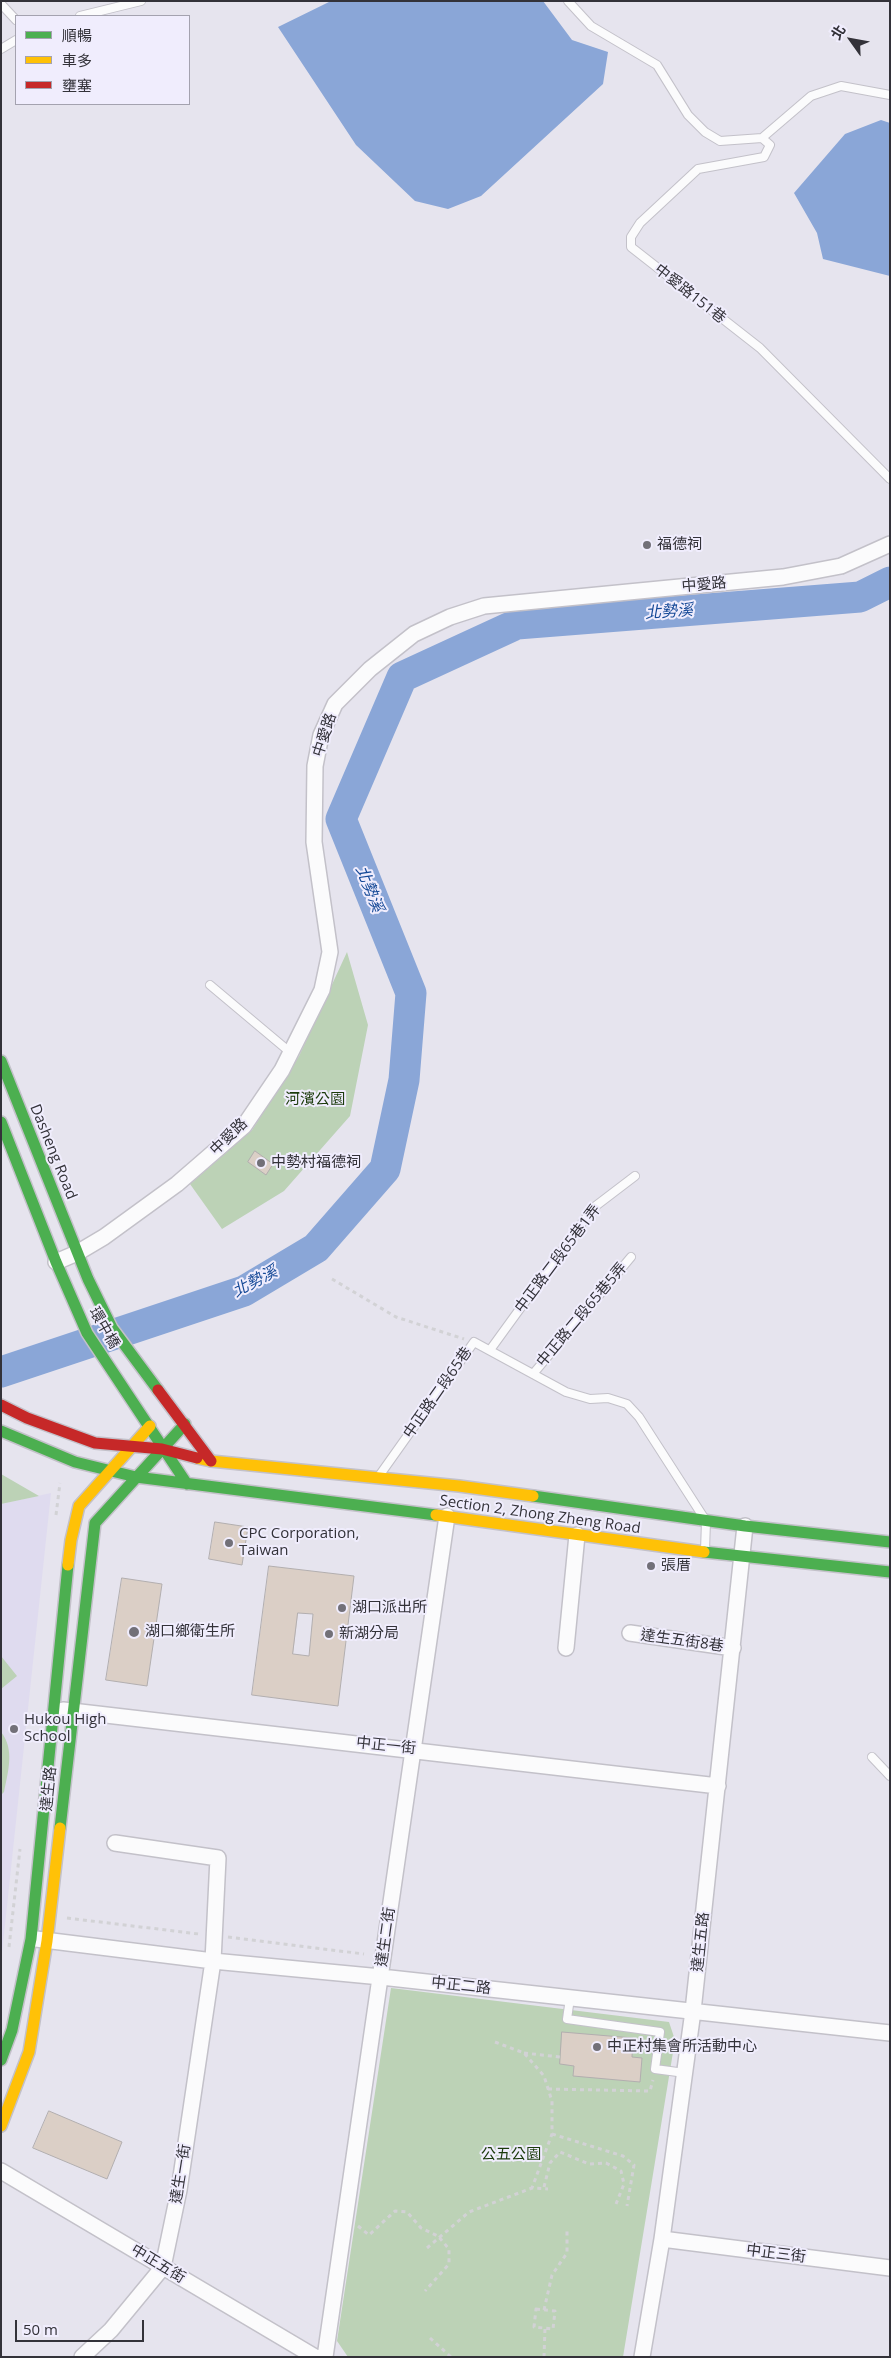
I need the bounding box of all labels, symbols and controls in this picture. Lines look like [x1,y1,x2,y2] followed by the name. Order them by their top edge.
[15,15,190,105] legend
[826,15,876,65] north arrow
[826,21,850,43] text: 北
[62,25,92,45] text: 順暢
[62,50,92,70] text: 車多
[62,75,92,95] text: 壅塞
[651,261,729,327] street label: 中愛路151巷
[657,536,702,554] place label: 福德祠
[641,539,653,551] marker: 福德祠
[681,574,727,596] street label: 中愛路
[644,601,694,623] water label: 北勢溪
[309,711,341,759] street label: 中愛路
[351,863,387,915] water label: 北勢溪
[285,1091,345,1109] park label: 河濱公園
[26,1102,80,1202] street label: Dasheng Road
[207,1115,251,1159] street label: 中愛路
[271,1154,361,1172] place label: 中勢村福德祠
[255,1157,267,1169] marker: 中勢村福德祠
[511,1201,605,1317] street label: 中正路二段65巷1弄
[533,1259,631,1371] street label: 中正路二段65巷5弄
[229,1262,281,1302] water label: 北勢溪
[85,1304,123,1352] street label: 環中橋
[400,1344,476,1442] street label: 中正路二段65巷
[438,1492,642,1538] street label: Section 2, Zhong Zheng Road
[239,1525,359,1560] place label: CPC Corporation, Taiwan
[223,1537,235,1549] marker: CPC Corporation, Taiwan
[661,1557,691,1575] place label: 張厝
[645,1560,657,1572] marker: 張厝
[352,1599,427,1617] place label: 湖口派出所
[336,1602,348,1614] marker: 湖口派出所
[145,1623,235,1641] place label: 湖口鄉衛生所
[127,1625,141,1639] marker: 湖口鄉衛生所
[339,1625,399,1643] place label: 新湖分局
[639,1626,725,1656] street label: 達生五街8巷
[323,1628,335,1640] marker: 新湖分局
[24,1711,106,1746] place label: Hukou High School
[8,1723,20,1735] marker: Hukou High School
[355,1734,417,1758] street label: 中正一街
[38,1766,60,1812] street label: 達生路
[373,1906,399,1968] street label: 達生二街
[689,1911,713,1973] street label: 達生五路
[430,1974,492,1998] street label: 中正二路
[607,2038,757,2056] place label: 中正村集會所活動中心
[591,2041,603,2053] marker: 中正村集會所活動中心
[167,2143,195,2205] street label: 達生一街
[481,2146,541,2164] park label: 公五公園
[128,2241,188,2287] street label: 中正五街
[745,2241,807,2267] street label: 中正三街
[18,2310,146,2342] scale bar
[23,2319,58,2339] text: 50 m

